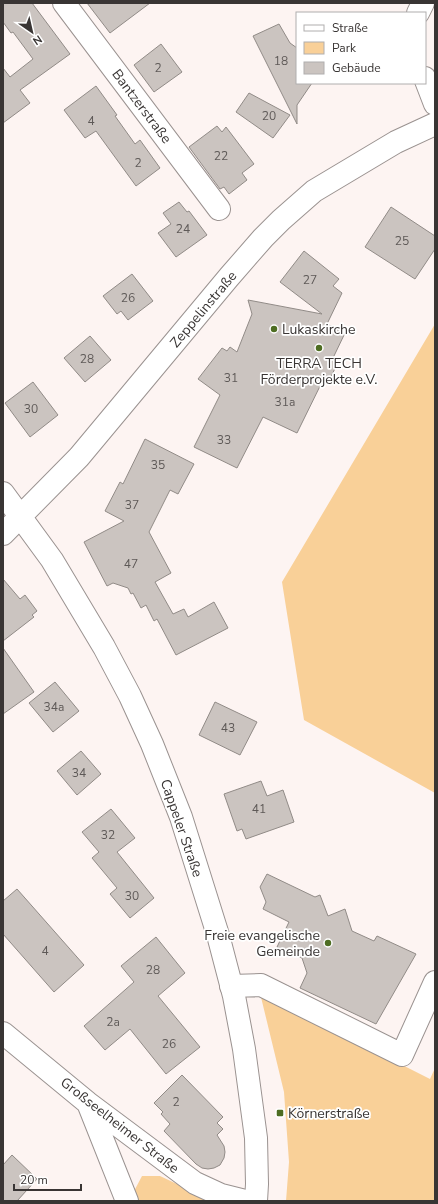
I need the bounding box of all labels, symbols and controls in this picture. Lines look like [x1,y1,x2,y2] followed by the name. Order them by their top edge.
[12,12,52,52] north arrow
[296,12,426,84] legend
[332,20,368,36] text: Straße
[30,31,45,48] text: N
[332,40,357,56] text: Park
[274,53,288,69] house number: 18
[154,60,162,76] house number: 2
[332,60,381,76] text: Gebäude
[107,65,176,147] street label: Bantzerstraße
[262,108,276,124] house number: 20
[87,113,95,129] house number: 4
[214,148,228,164] house number: 22
[134,155,142,171] house number: 2
[176,221,190,237] house number: 24
[395,233,409,249] house number: 25
[166,267,241,352] street label: Zeppelinstraße
[303,272,317,288] house number: 27
[121,290,135,306] house number: 26
[282,320,355,339] place label: Lukaskirche
[269,324,279,334] marker: Lukaskirche
[314,343,324,353] marker: TERRA TECH Förderprojekte e.V.
[80,351,94,367] house number: 28
[260,354,378,389] place label: TERRA TECH Förderprojekte e.V.
[224,370,238,386] house number: 31
[275,394,295,410] house number: 31a
[24,401,38,417] house number: 30
[217,432,231,448] house number: 33
[151,457,165,473] house number: 35
[125,497,139,513] house number: 37
[124,556,138,572] house number: 47
[44,699,64,715] house number: 34a
[221,720,235,736] house number: 43
[72,765,86,781] house number: 34
[156,777,207,880] street label: Cappeler Straße
[252,801,266,817] house number: 41
[101,827,115,843] house number: 32
[125,888,139,904] house number: 30
[204,926,320,961] place label: Freie evangelische Gemeinde
[323,938,333,948] marker: Freie evangelische Gemeinde
[41,943,49,959] house number: 4
[146,962,160,978] house number: 28
[106,1014,120,1030] house number: 2a
[162,1036,176,1052] house number: 26
[56,1073,183,1178] street label: Großseelheimer Straße
[172,1094,180,1110] house number: 2
[288,1104,370,1123] place label: Körnerstraße
[275,1108,285,1118] marker: Körnerstraße
[14,1166,81,1192] scale bar
[20,1172,48,1188] text: 20 m

